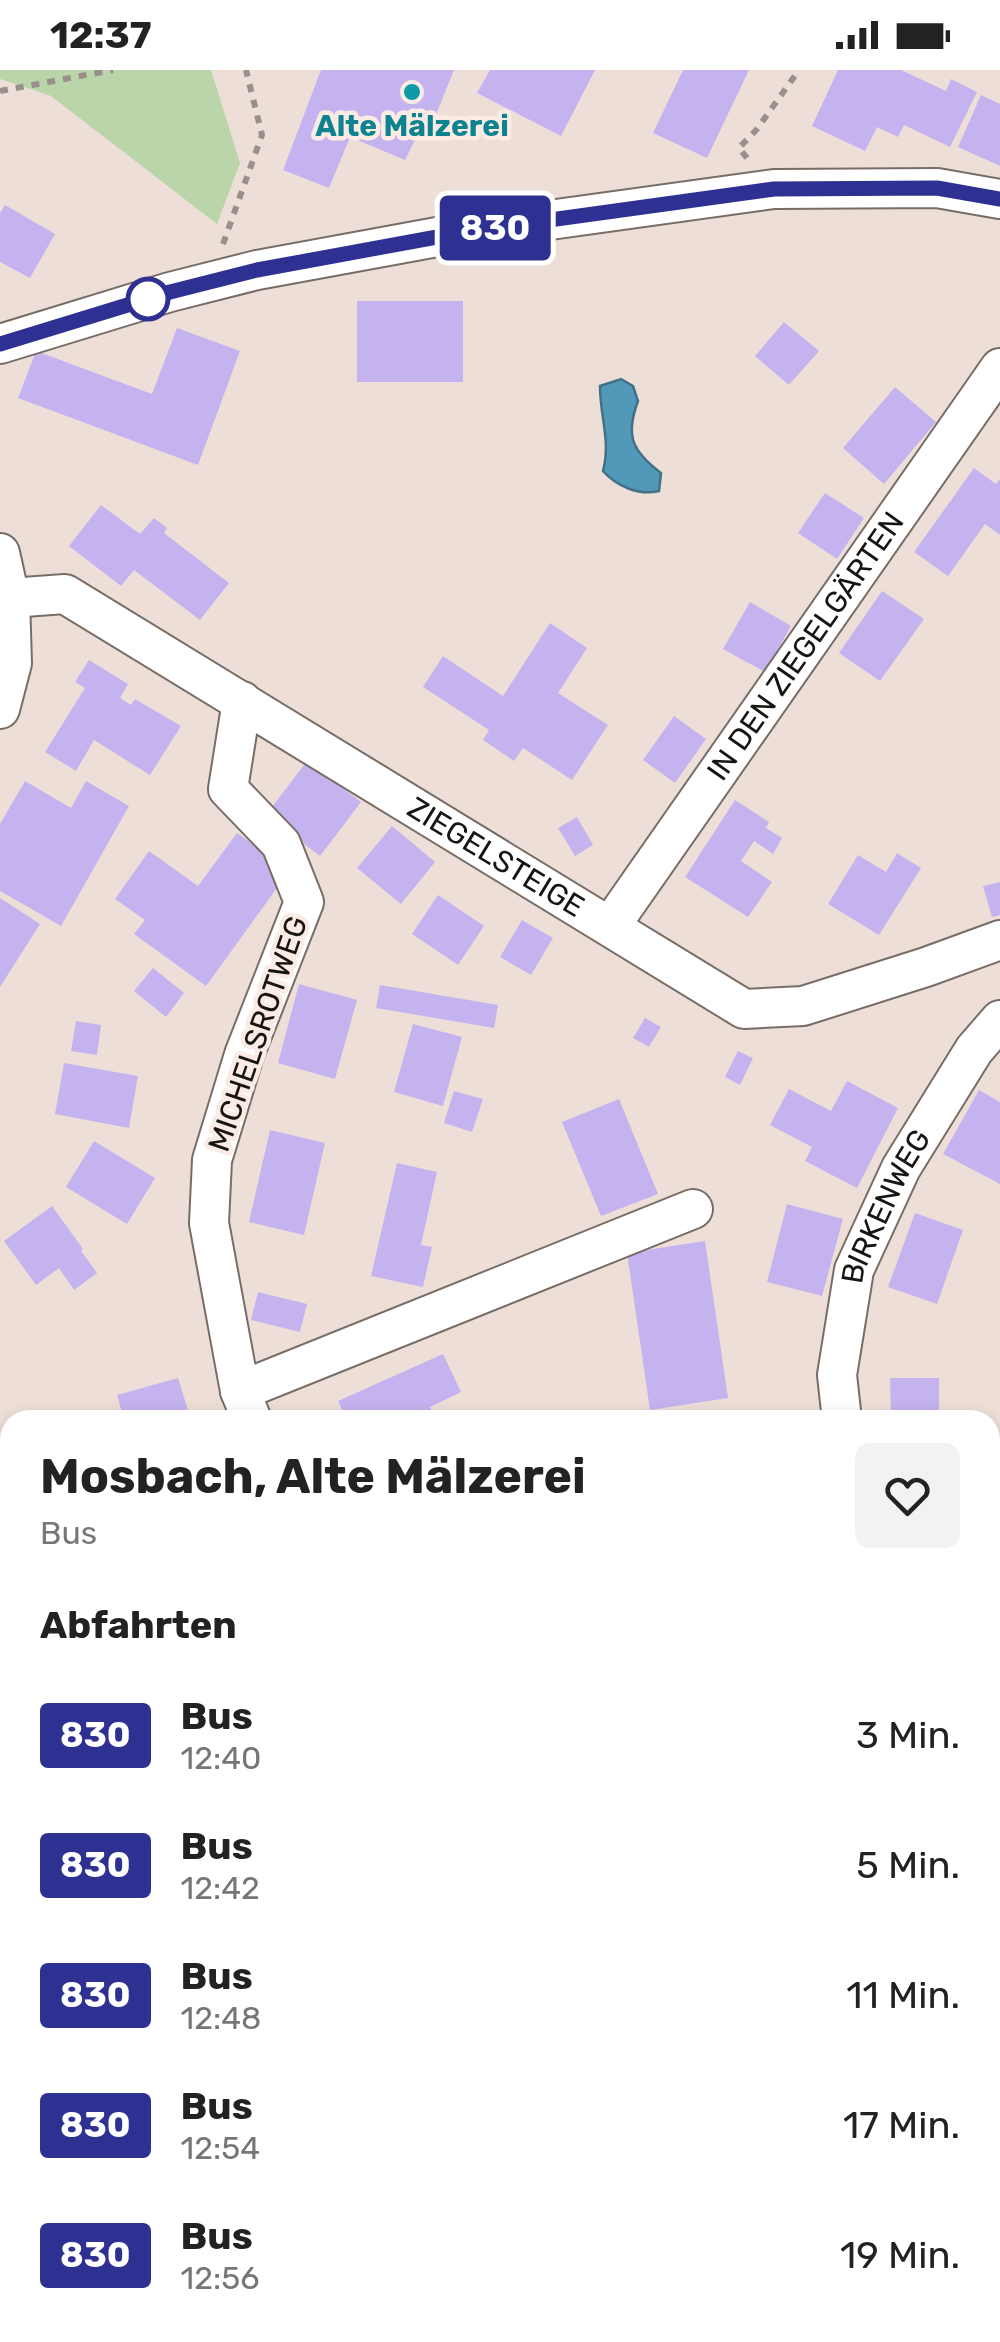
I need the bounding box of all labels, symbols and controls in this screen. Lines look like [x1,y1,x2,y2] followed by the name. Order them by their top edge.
[50,12,152,58] text: 12:37
[401,81,423,103] marker: Alte Mälzerei
[315,108,509,144] place label: Alte Mälzerei
[438,196,552,260] line badge: 830
[460,207,530,249] text: 830
[127,278,169,320] unlabelled marker
[700,505,912,787] street label: IN DEN ZIEGELGÄRTEN
[401,790,591,925] street label: ZIEGELSTEIGE
[201,912,315,1156] street label: MICHELSROTWEG
[834,1123,938,1286] street label: BIRKENWEG
[855,1443,960,1548] button: heart
[40,1448,586,1505] text: Mosbach, Alte Mälzerei
[40,1514,97,1552] text: Bus
[40,1602,237,1648] text: Abfahrten
[181,1693,253,1739] text: Bus
[856,1712,960,1758] text: 3 Min.
[60,1714,131,1756] text: 830
[181,1739,261,1777] text: 12:40
[181,1823,253,1869] text: Bus
[856,1842,960,1888] text: 5 Min.
[60,1844,131,1886] text: 830
[181,1869,260,1907] text: 12:42
[181,1953,253,1999] text: Bus
[846,1972,960,2018] text: 11 Min.
[60,1974,131,2016] text: 830
[181,1999,261,2037] text: 12:48
[181,2083,253,2129] text: Bus
[843,2102,960,2148] text: 17 Min.
[60,2104,131,2146] text: 830
[181,2129,260,2167] text: 12:54
[181,2213,253,2259] text: Bus
[840,2232,960,2278] text: 19 Min.
[60,2234,131,2276] text: 830
[181,2259,260,2297] text: 12:56

